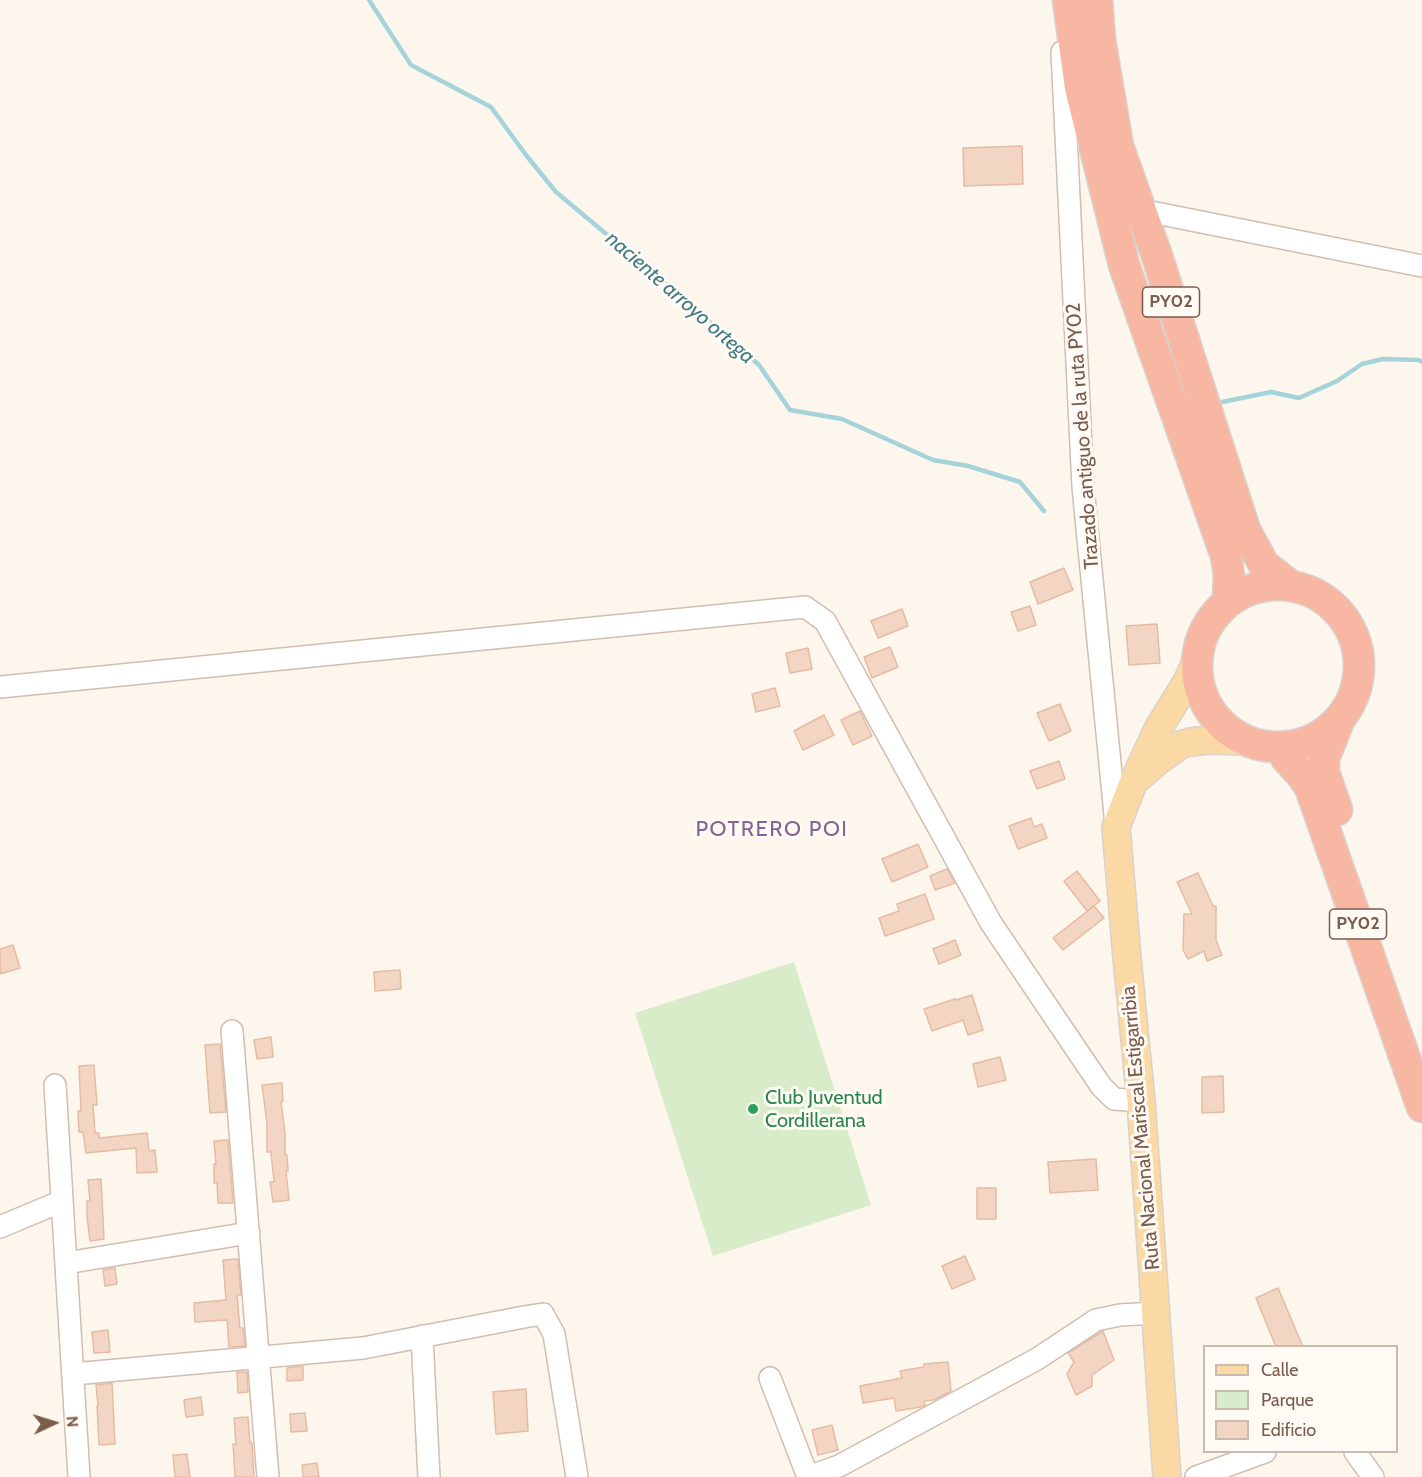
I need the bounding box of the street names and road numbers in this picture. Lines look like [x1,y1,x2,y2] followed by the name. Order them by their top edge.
[1142,287,1200,317] road number: PY02
[1062,302,1104,570] street label: Trazado antiguo de la ruta PY02
[1330,909,1386,939] road number: PY02
[1117,985,1165,1271] street label: Ruta Nacional Mariscal Estigarribia

